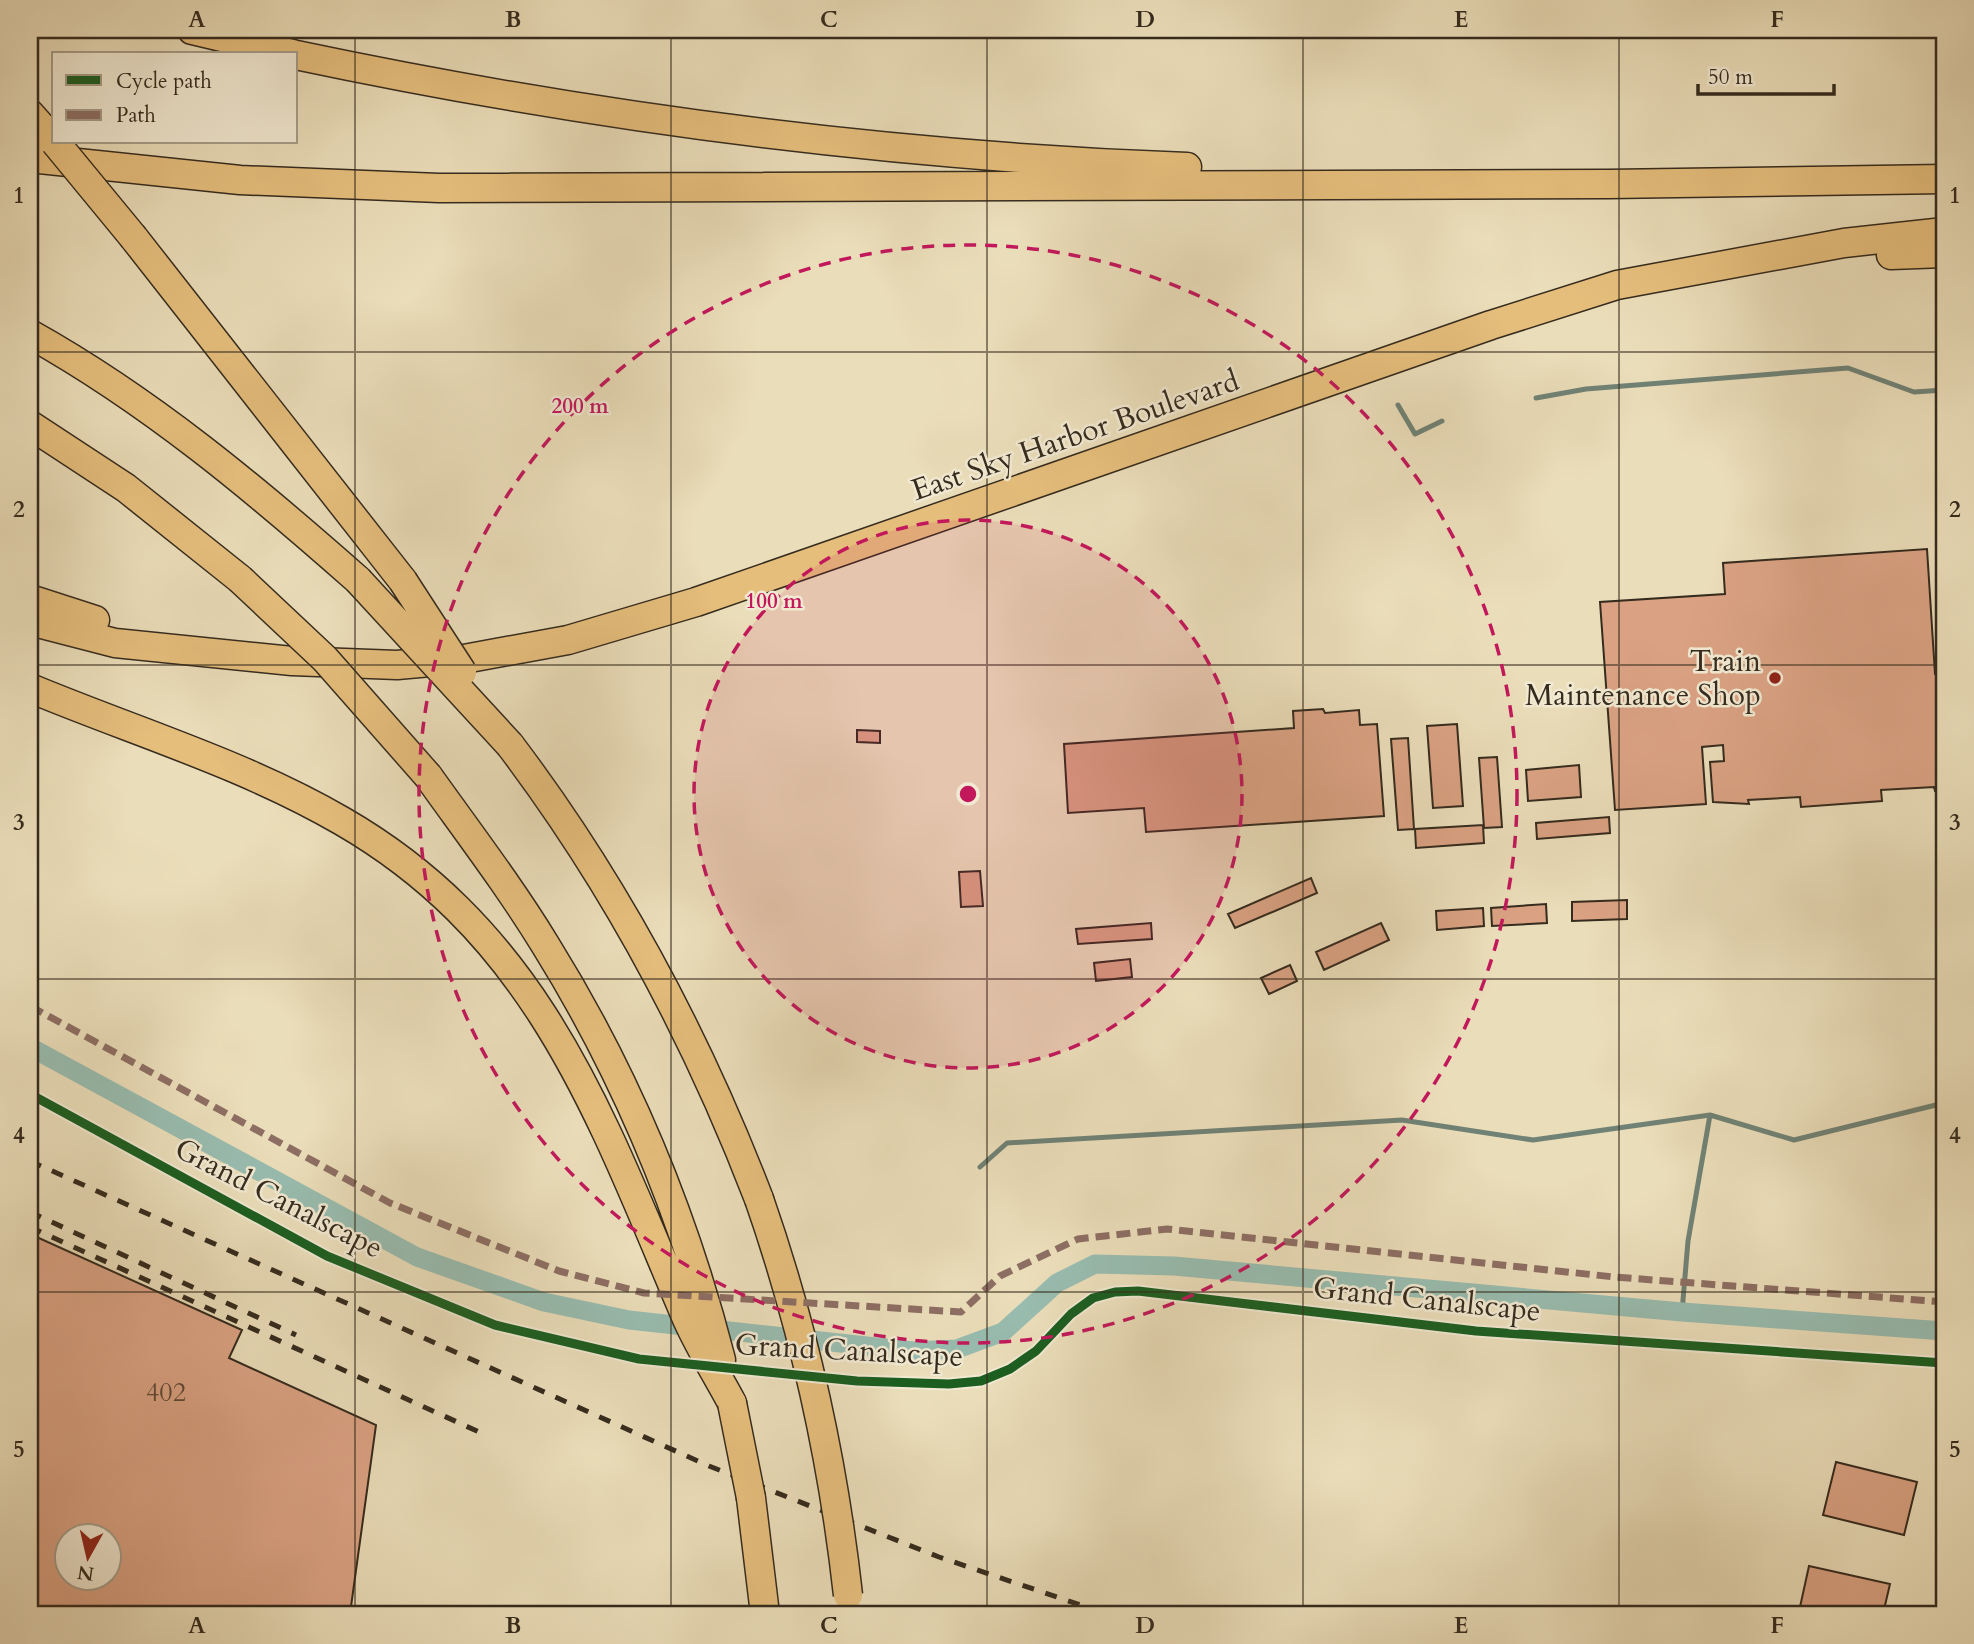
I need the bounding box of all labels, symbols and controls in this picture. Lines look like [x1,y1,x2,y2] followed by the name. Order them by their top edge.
[188,4,206,35] text: A
[505,4,521,35] text: B
[820,4,838,35] text: C
[1135,4,1155,35] text: D
[1454,4,1468,35] text: E
[1770,4,1784,35] text: F
[52,52,298,144] legend
[1698,52,1834,96] scale bar
[1708,63,1753,92] text: 50 m
[116,67,212,96] text: Cycle path
[116,101,156,130] text: Path
[13,180,25,211] text: 1
[1949,180,1961,211] text: 1
[906,360,1244,511] street label: East Sky Harbor Boulevard
[551,392,609,421] text: 200 m
[13,494,25,525] text: 2
[1949,494,1961,525] text: 2
[745,587,803,616] text: 100 m
[1525,641,1761,716] place label: Train Maintenance Shop
[1767,670,1783,686] marker: Train Maintenance Shop
[956,782,980,806] centre of rings
[13,807,25,838] text: 3
[1949,807,1961,838] text: 3
[13,1120,25,1151] text: 4
[1949,1120,1961,1151] text: 4
[168,1128,390,1269] street label: Grand Canalscape
[1311,1267,1543,1332] street label: Grand Canalscape
[734,1324,964,1377] street label: Grand Canalscape
[146,1375,186,1410] house number: 402
[13,1434,25,1465] text: 5
[1949,1434,1961,1465] text: 5
[52,1522,122,1592] north arrow
[75,1559,96,1587] text: N
[188,1610,206,1641] text: A
[505,1610,521,1641] text: B
[820,1610,838,1641] text: C
[1135,1610,1155,1641] text: D
[1454,1610,1468,1641] text: E
[1770,1610,1784,1641] text: F

